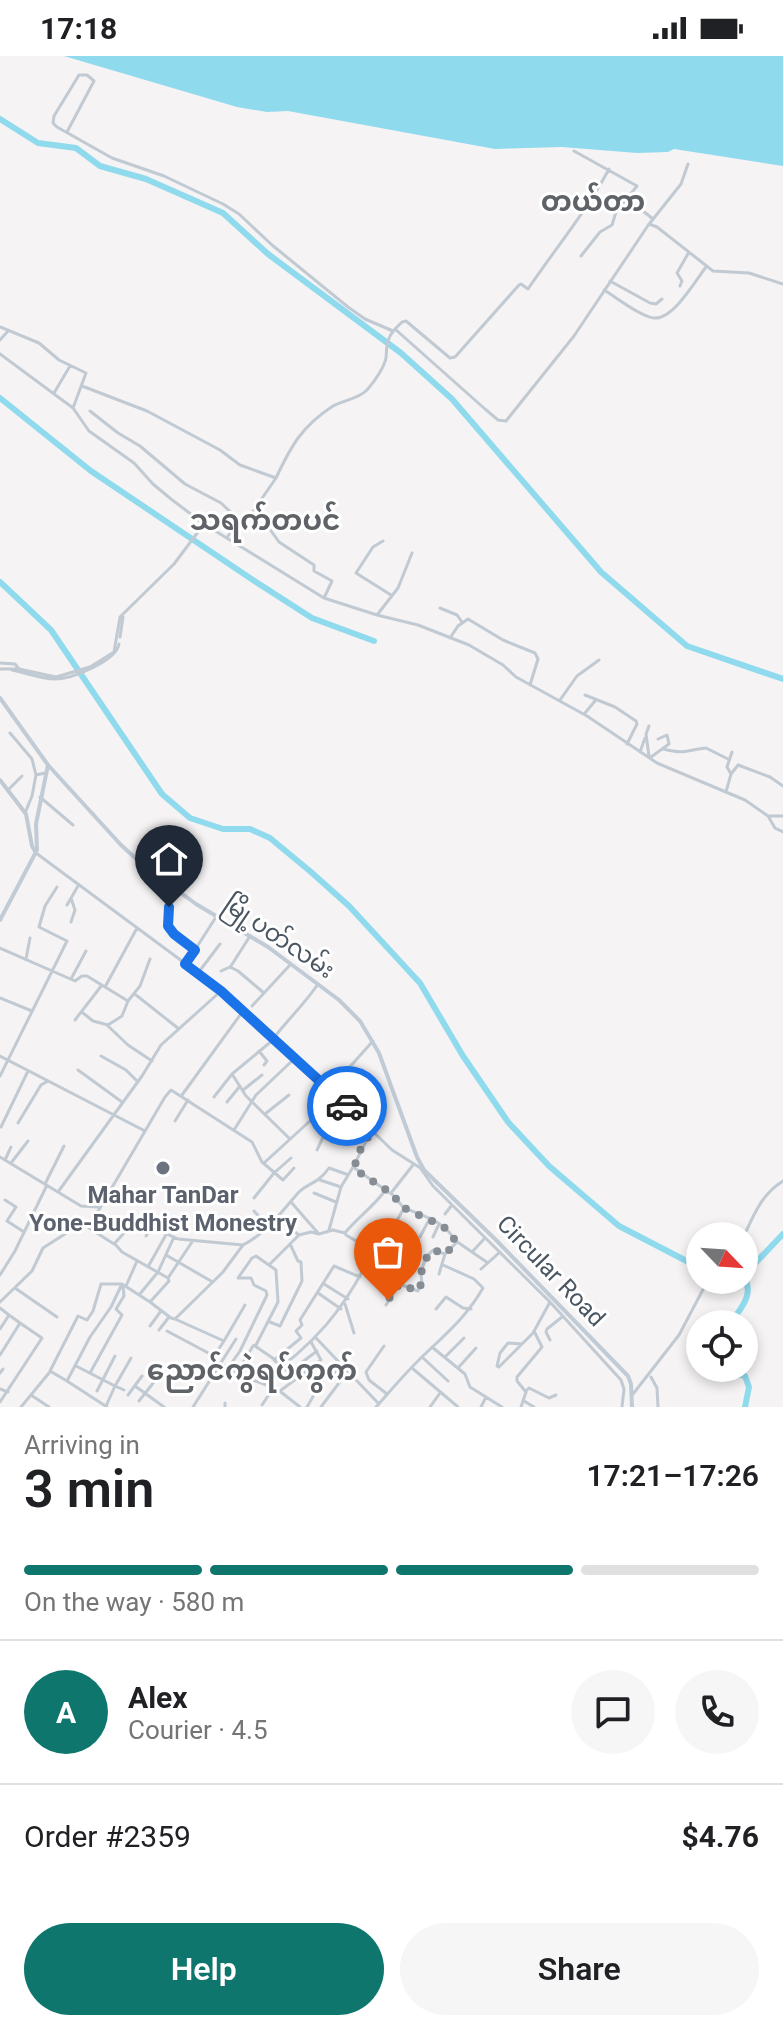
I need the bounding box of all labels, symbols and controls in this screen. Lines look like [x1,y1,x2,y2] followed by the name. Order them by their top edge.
[40,11,117,46] text: 17:18
[541,182,645,218] district label: တယ်တာ
[190,501,340,543] district label: သရက်တပင်
[135,825,203,907] pin
[147,837,191,881] icon: home
[215,888,341,988] street label: မြို့ပတ်လမ်း
[307,1066,387,1146] courier
[325,1084,369,1128] icon: car
[154,1159,172,1177] marker: Mahar TanDar Yone-Buddhist Monestry
[29,1181,298,1237] place label: Mahar TanDar Yone-Buddhist Monestry
[491,1210,611,1332] street label: Circular Road
[354,1218,422,1300] pin
[686,1222,758,1294] north arrow
[686,1222,758,1382] map controls
[366,1230,410,1274] icon: bag
[686,1310,758,1382] button: locate
[147,1351,357,1393] district label: ညောင်ကွဲရပ်ကွက်
[24,1430,140,1460] text: Arriving in
[586,1458,759,1493] text: 17:21–17:26
[24,1459,154,1520] text: 3 min
[24,1587,244,1617] text: On the way · 580 m
[571,1670,655,1754] button: chat
[675,1670,759,1754] button: phone
[128,1680,188,1715] text: Alex
[56,1695,76,1730] text: A
[128,1715,268,1745] text: Courier · 4.5
[24,1819,191,1854] text: Order #2359
[681,1819,759,1854] text: $4.76
[24,1923,384,2015] button: Help
[400,1923,759,2015] button: Share

